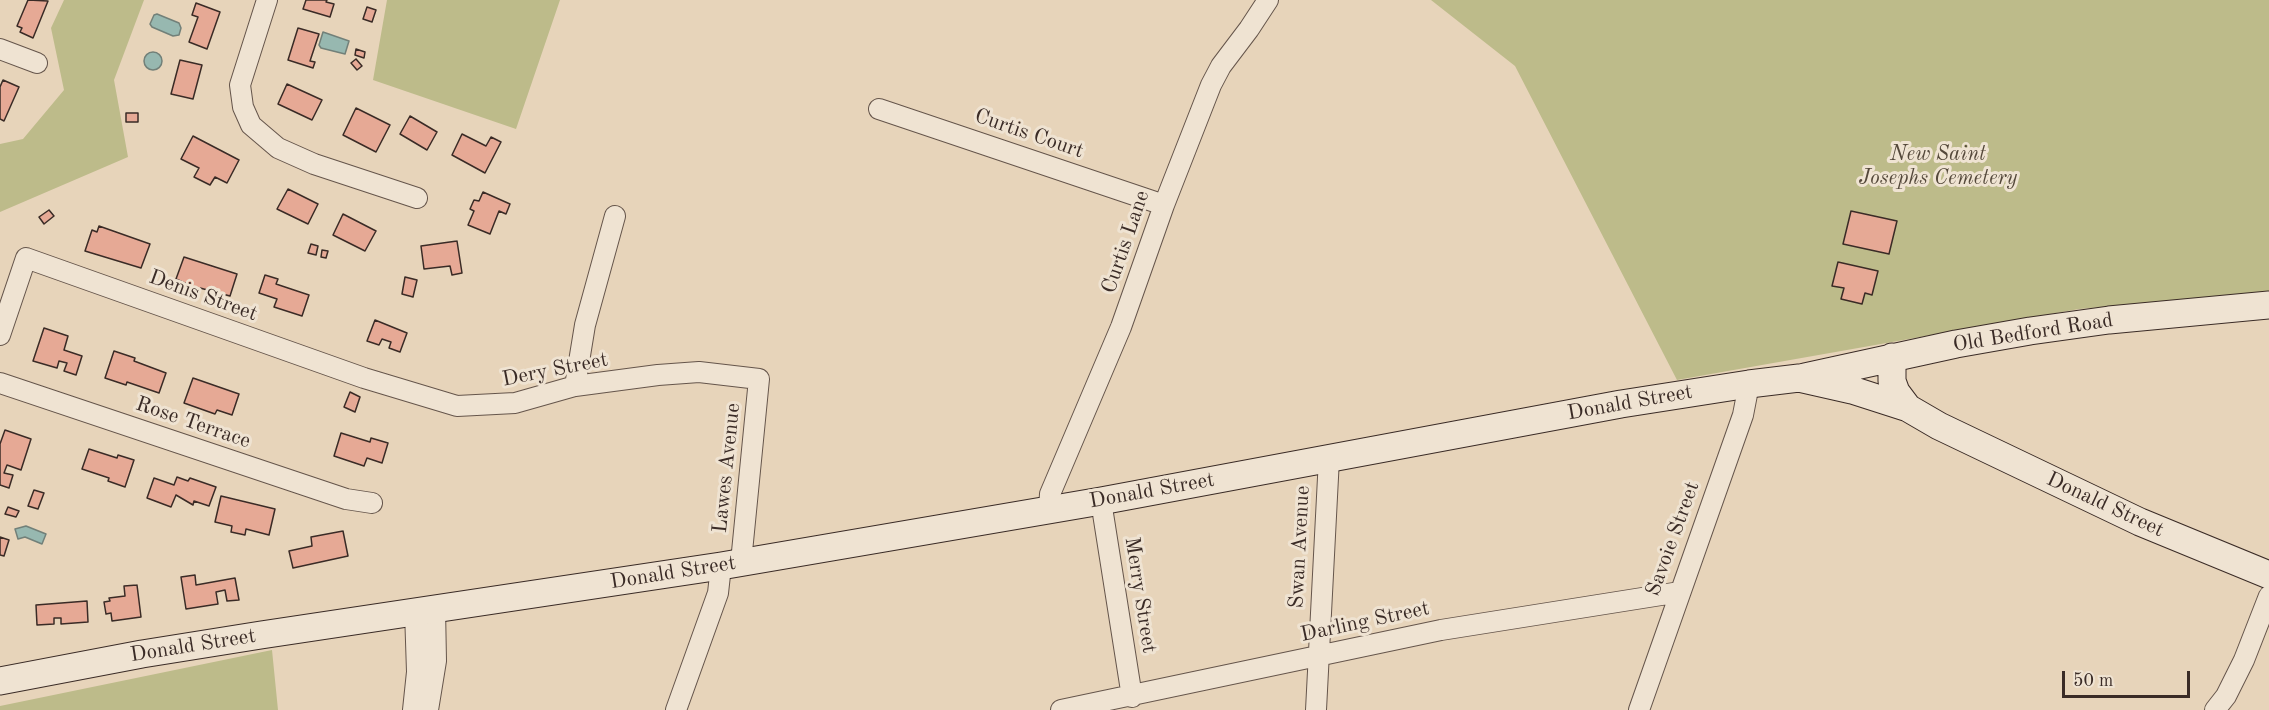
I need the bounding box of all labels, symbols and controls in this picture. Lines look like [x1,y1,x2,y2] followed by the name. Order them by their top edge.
[971,104,1087,164] street label: Curtis Court
[1859,141,2017,191] park label: New Saint Josephs Cemetery
[1097,187,1155,297] street label: Curtis Lane
[145,265,261,327] street label: Denis Street
[1951,308,2115,358] street label: Old Bedford Road
[500,347,610,393] street label: Dery Street
[1565,380,1695,426] street label: Donald Street
[132,392,254,454] street label: Rose Terrace
[708,402,746,534] street label: Lawes Avenue
[2042,467,2168,543] street label: Donald Street
[1087,468,1217,514] street label: Donald Street
[1641,478,1705,600] street label: Savoie Street
[1284,485,1316,609] street label: Swan Avenue
[1118,535,1162,655] street label: Merry Street
[608,551,738,595] street label: Donald Street
[1298,596,1432,648] street label: Darling Street
[128,624,258,668] street label: Donald Street
[2065,659,2192,697] scale bar
[2073,672,2113,690] text: 50 m

